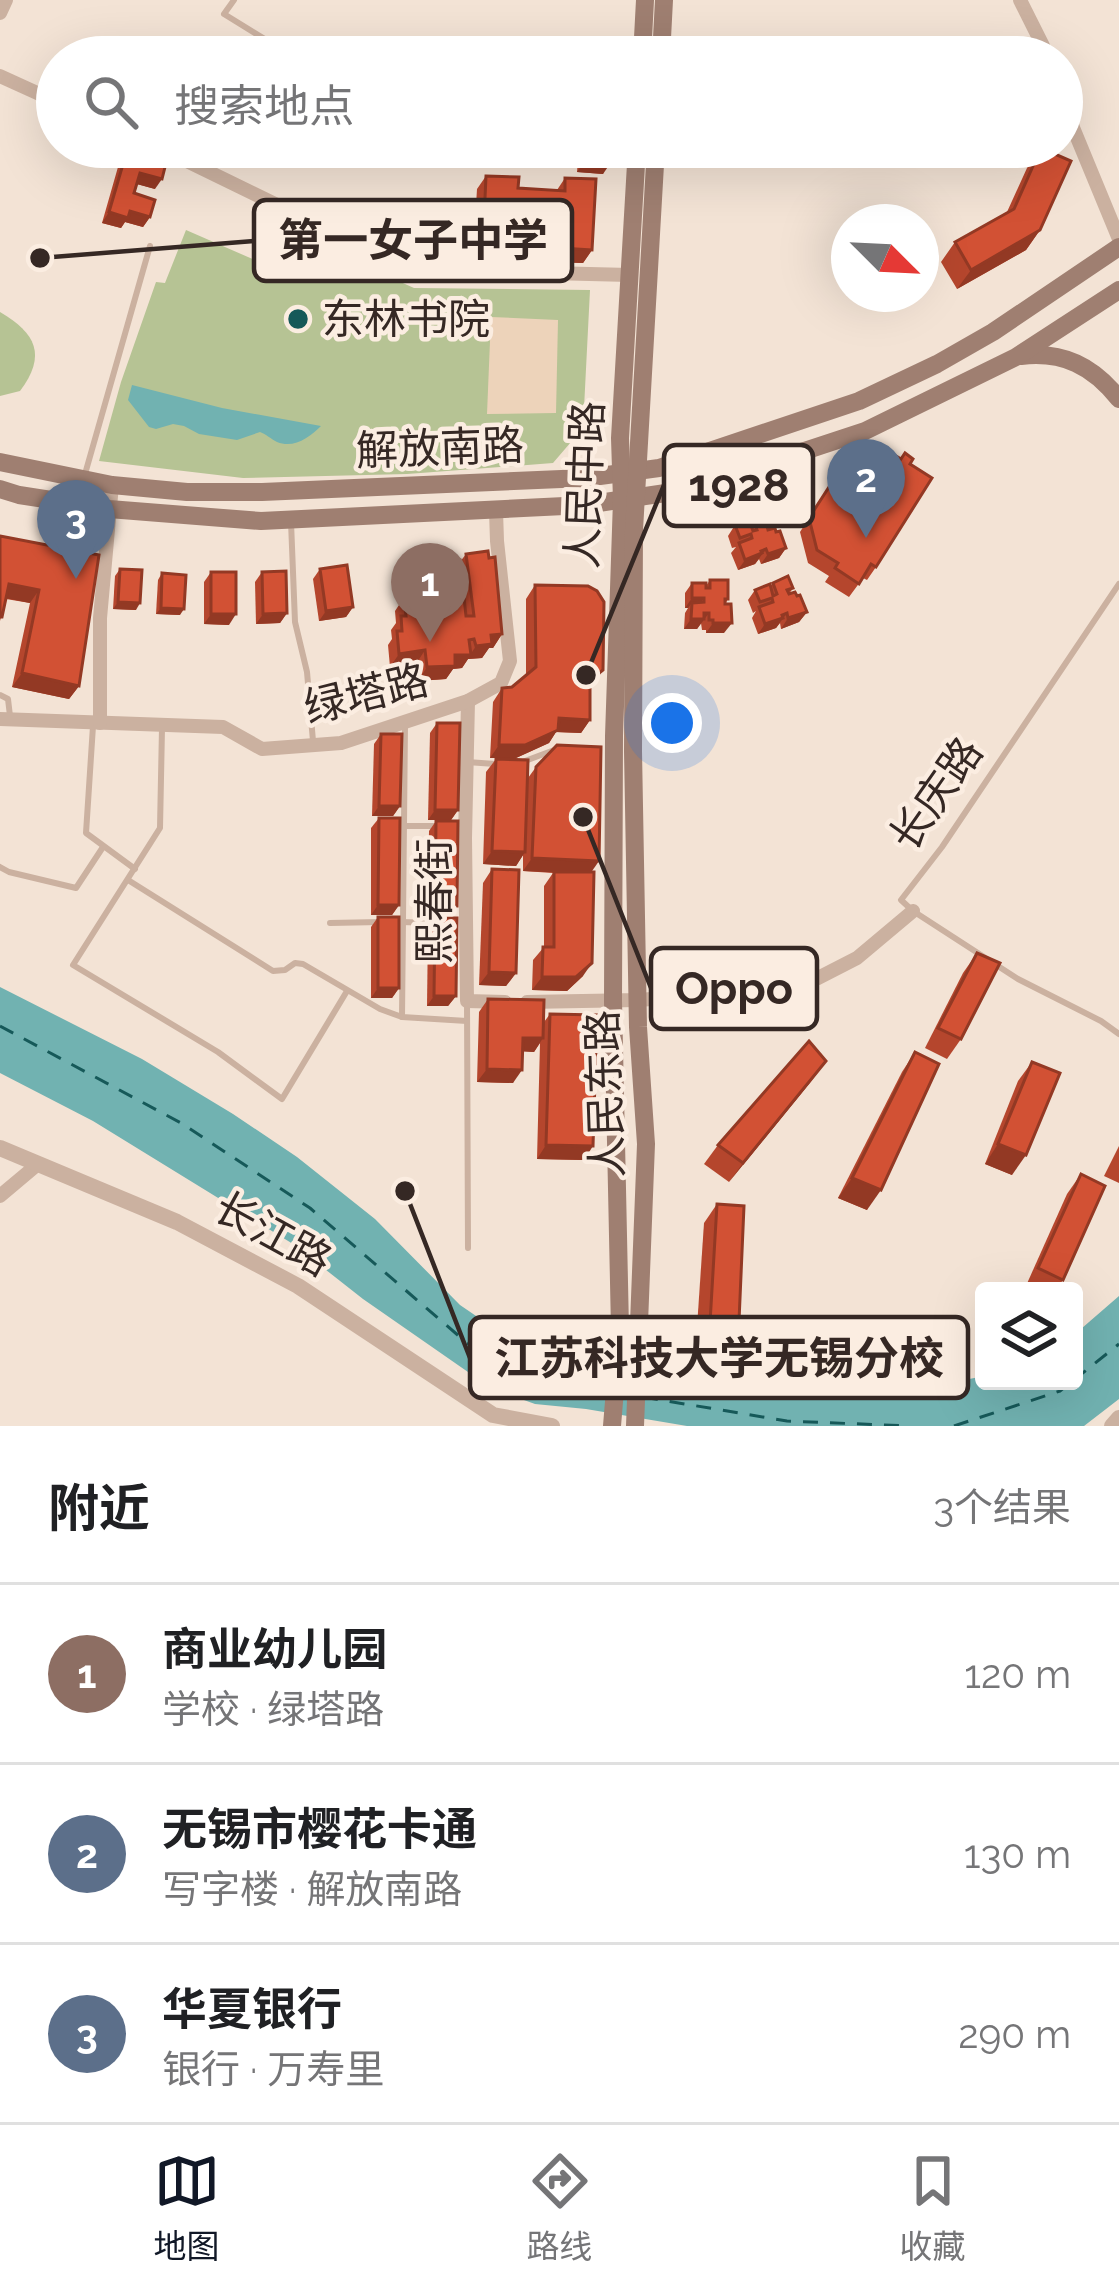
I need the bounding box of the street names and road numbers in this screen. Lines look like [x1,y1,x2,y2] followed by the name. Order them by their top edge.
[558,400,612,570] street label: 人民中路
[355,421,525,475] street label: 解放南路
[299,655,433,733] street label: 绿塔路
[880,728,992,860] street label: 长庆路
[410,838,459,964] street label: 熙春街
[578,1009,632,1179] street label: 人民东路
[206,1182,340,1286] street label: 长江路

